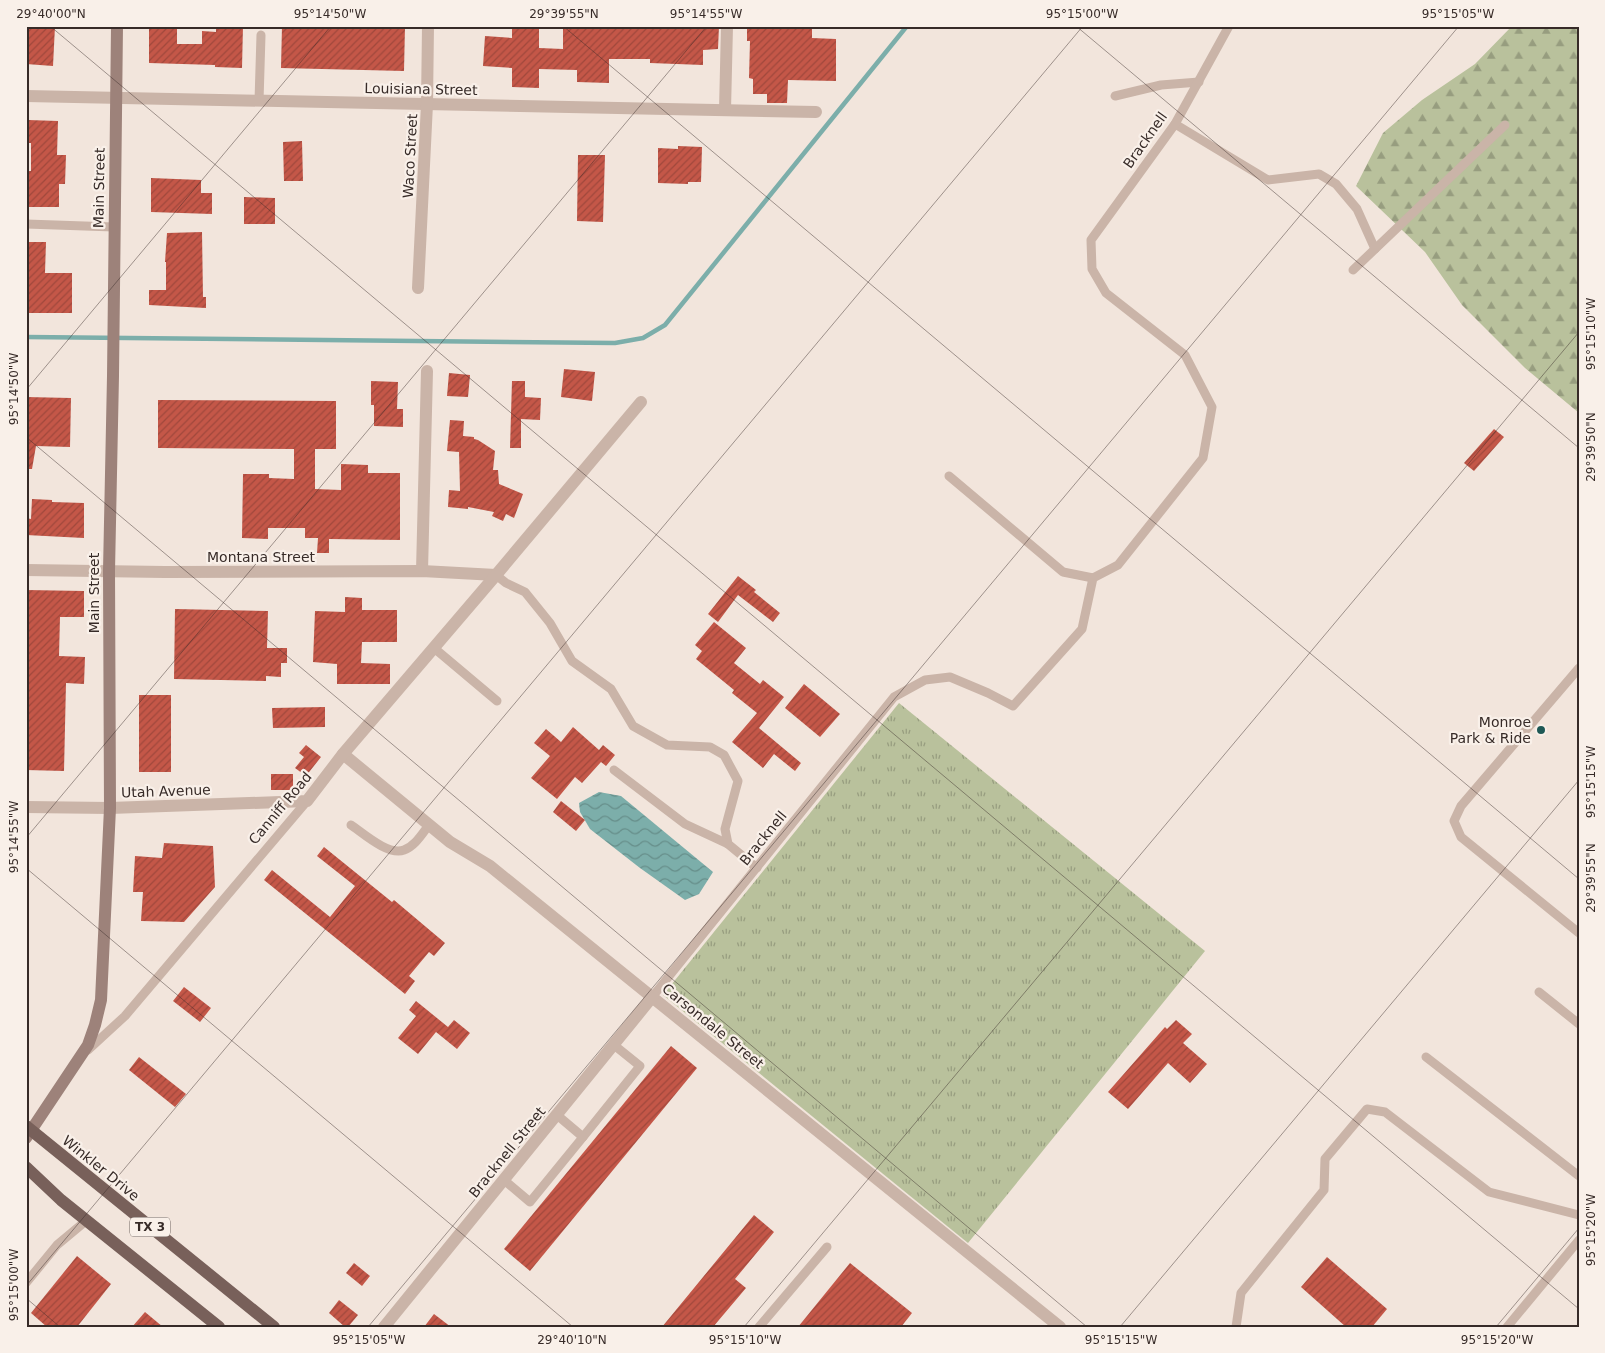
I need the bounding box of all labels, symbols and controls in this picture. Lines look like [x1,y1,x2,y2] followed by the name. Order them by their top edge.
[16,7,86,21] text: 29°40'00"N
[294,7,366,21] text: 95°14'50"W
[529,7,599,21] text: 29°39'55"N
[670,7,742,21] text: 95°14'55"W
[1046,7,1118,21] text: 95°15'00"W
[1422,7,1494,21] text: 95°15'05"W
[364,80,478,98] street label: Louisiana Street
[1120,109,1170,171] street label: Bracknell
[400,113,420,199] street label: Waco Street
[90,147,108,228] street label: Main Street
[1584,298,1598,370] text: 95°15'10"W
[7,353,21,425] text: 95°14'50"W
[1584,412,1598,482] text: 29°39'50"N
[207,549,316,565] street label: Montana Street
[86,552,102,633] street label: Main Street
[1450,714,1531,746] place label: Monroe Park & Ride
[1535,724,1547,736] marker: Monroe Park & Ride
[1584,746,1598,818] text: 95°15'15"W
[245,769,315,847] street label: Canniff Road
[121,781,211,801] street label: Utah Avenue
[7,801,21,873] text: 95°14'55"W
[736,808,790,868] street label: Bracknell
[1584,843,1598,913] text: 29°39'55"N
[659,980,767,1072] street label: Carsondale Street
[466,1103,549,1201] street label: Bracknell Street
[59,1132,143,1204] street label: Winkler Drive
[1584,1194,1598,1266] text: 95°15'20"W
[130,1218,170,1236] road number: TX 3
[7,1249,21,1321] text: 95°15'00"W
[333,1333,405,1347] text: 95°15'05"W
[537,1333,607,1347] text: 29°40'10"N
[709,1333,781,1347] text: 95°15'10"W
[1085,1333,1157,1347] text: 95°15'15"W
[1461,1333,1533,1347] text: 95°15'20"W

